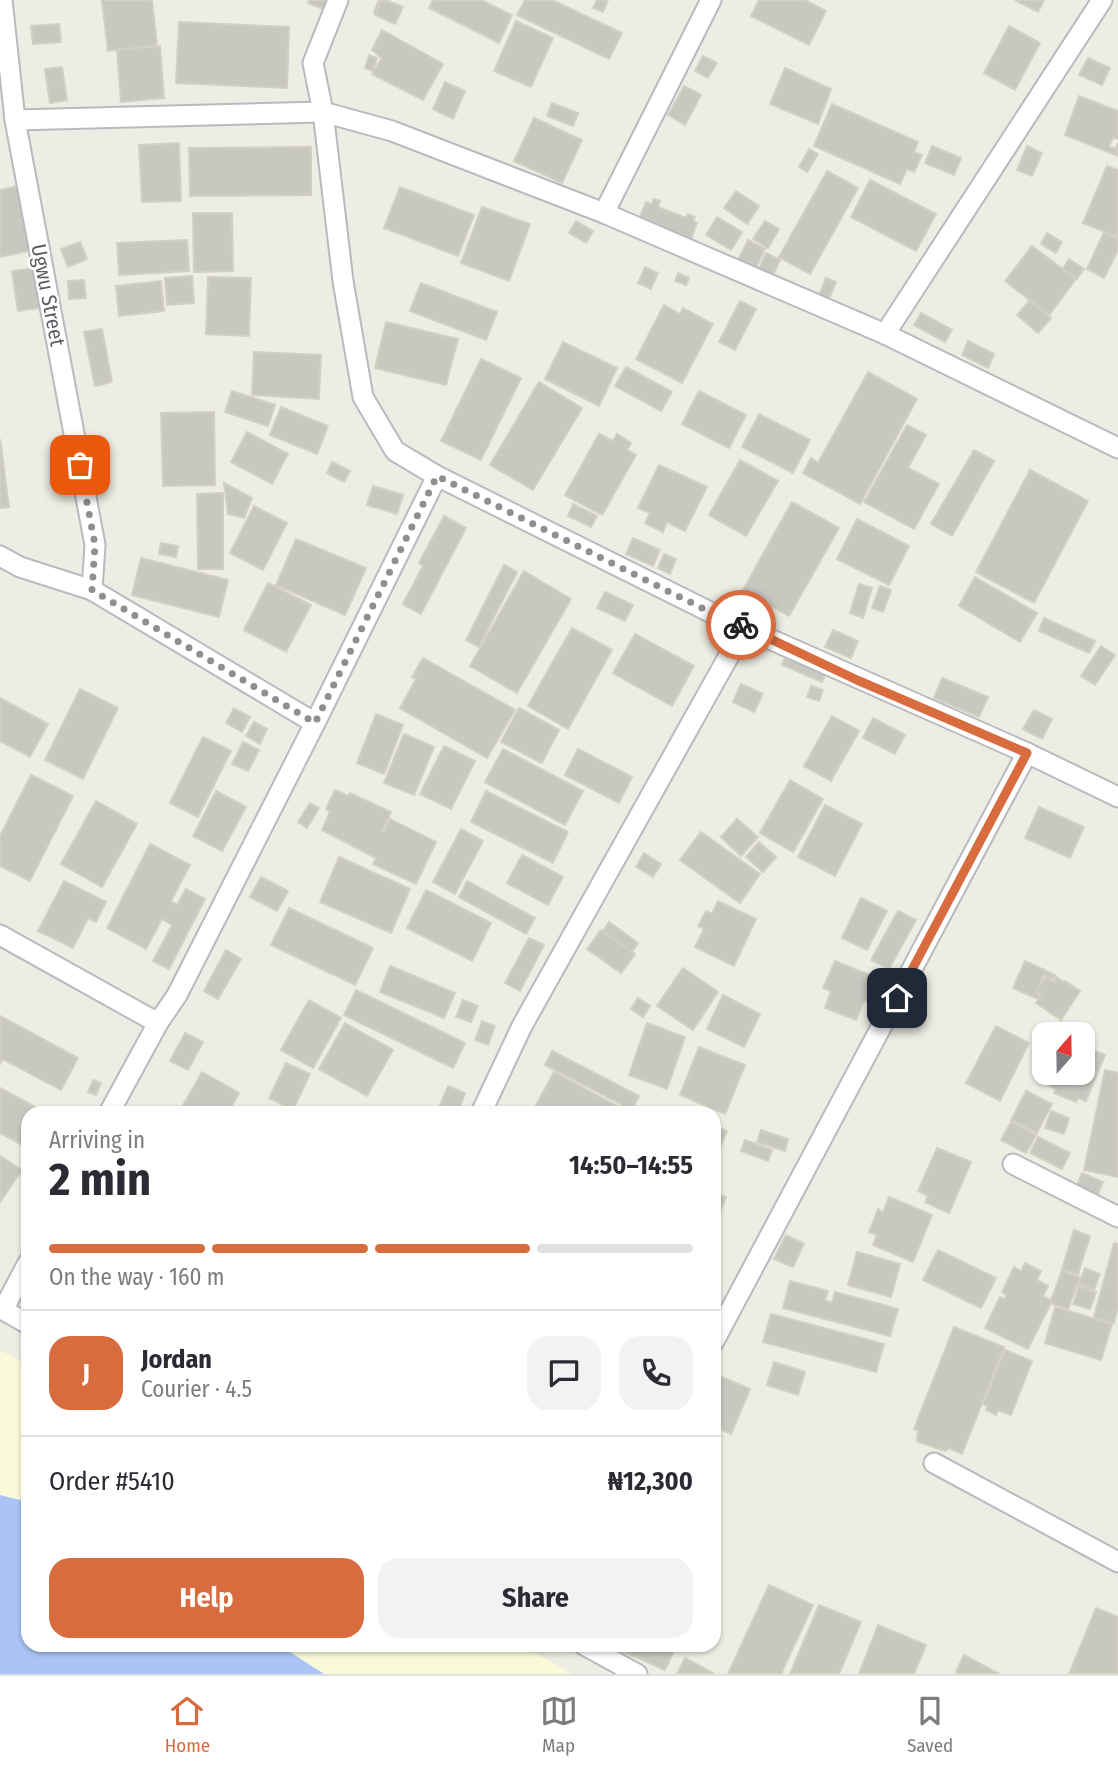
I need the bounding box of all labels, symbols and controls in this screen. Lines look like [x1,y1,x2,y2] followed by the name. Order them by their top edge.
[25,242,71,348] street label: Ugwu Street
[50,435,110,495] pin
[61,446,99,484] icon: bag
[706,590,776,660] courier
[722,606,760,644] icon: bike
[867,968,927,1028] pin
[878,979,916,1017] icon: home
[1032,1022,1096,1085] north arrow
[1032,1022,1095,1085] map controls
[49,1126,145,1154] text: Arriving in
[569,1150,693,1181] text: 14:50–14:55
[49,1152,151,1207] text: 2 min
[49,1263,224,1291] text: On the way · 160 m
[527,1336,601,1410] button: chat
[619,1336,693,1410] button: phone
[141,1344,212,1375] text: Jordan
[82,1358,90,1389] text: J
[141,1375,252,1403] text: Courier · 4.5
[49,1466,175,1497] text: Order #5410
[608,1466,693,1497] text: ₦12,300
[49,1558,364,1638] button: Help
[378,1558,693,1638] button: Share
[165,1692,210,1757] tab: Home
[540,1692,578,1757] tab: Map
[907,1692,953,1757] tab: Saved

